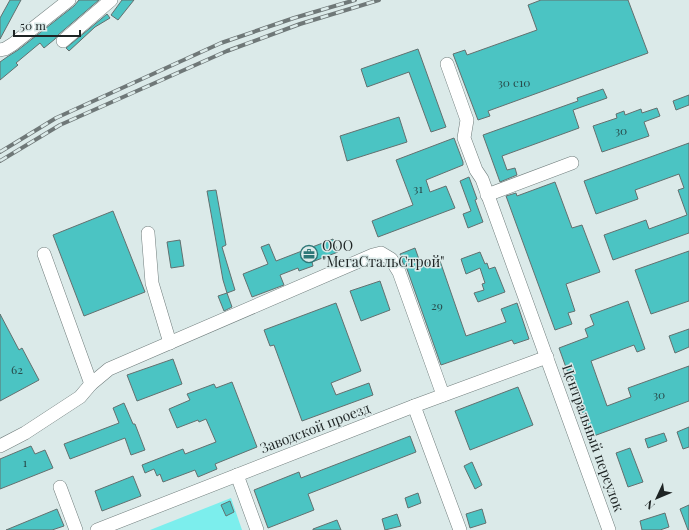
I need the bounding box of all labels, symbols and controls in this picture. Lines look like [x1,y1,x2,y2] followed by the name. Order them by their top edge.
[14,12,80,38] scale bar
[20,17,46,33] text: 50 m
[497,74,531,90] house number: 30 с10
[615,122,627,138] house number: 30
[413,180,423,196] house number: 31
[322,236,444,271] place label: ООО "МегаСтальСтрой"
[299,244,319,264] office icon: ООО "МегаСтальСтрой"
[431,297,443,313] house number: 29
[11,361,23,377] house number: 62
[558,362,629,514] street label: Центральный переулок
[653,386,665,402] house number: 30
[257,398,373,457] street label: Заводской проезд
[23,454,28,470] house number: 1
[637,478,677,518] north arrow
[641,497,658,513] text: N

